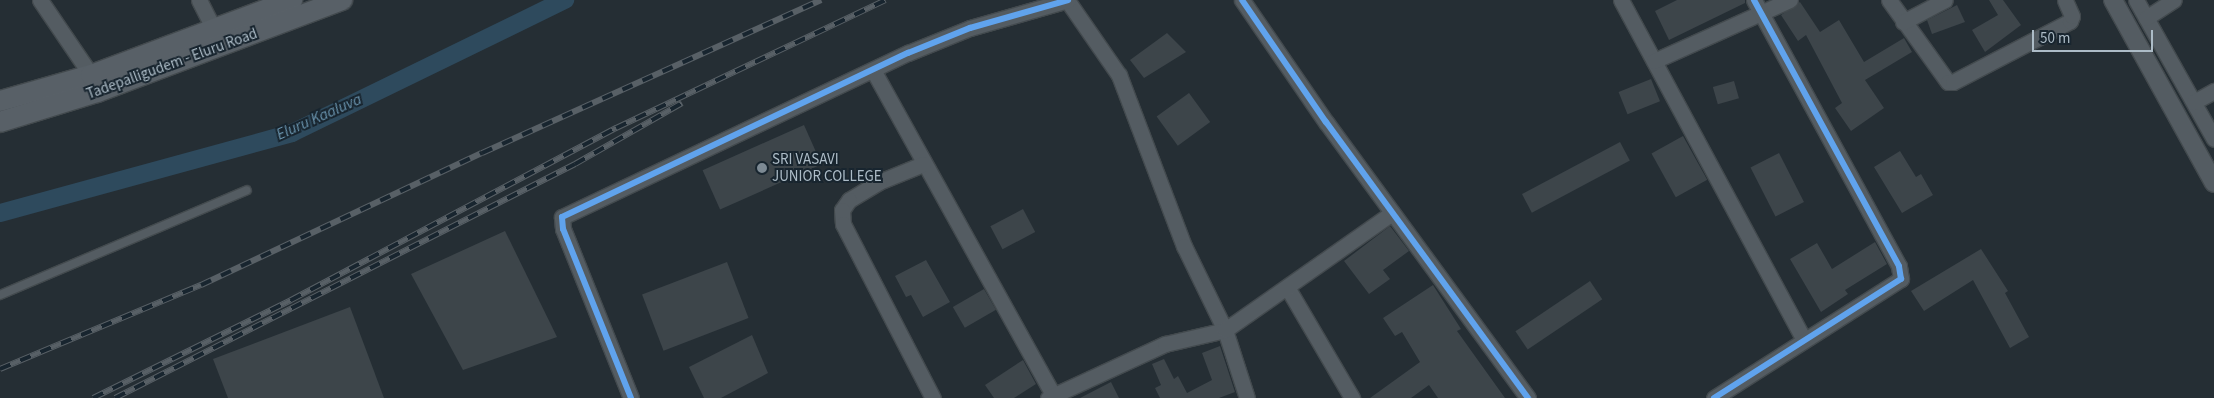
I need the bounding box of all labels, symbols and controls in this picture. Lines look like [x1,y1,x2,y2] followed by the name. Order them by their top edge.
[2034,20,2155,52] scale bar
[84,25,260,103] street label: Tadepalligudem - Eluru Road
[2040,28,2070,49] text: 50 m
[273,90,365,144] water label: Eluru Kaaluva
[772,150,882,185] place label: SRI VASAVI JUNIOR COLLEGE
[756,162,768,174] marker: SRI VASAVI JUNIOR COLLEGE

